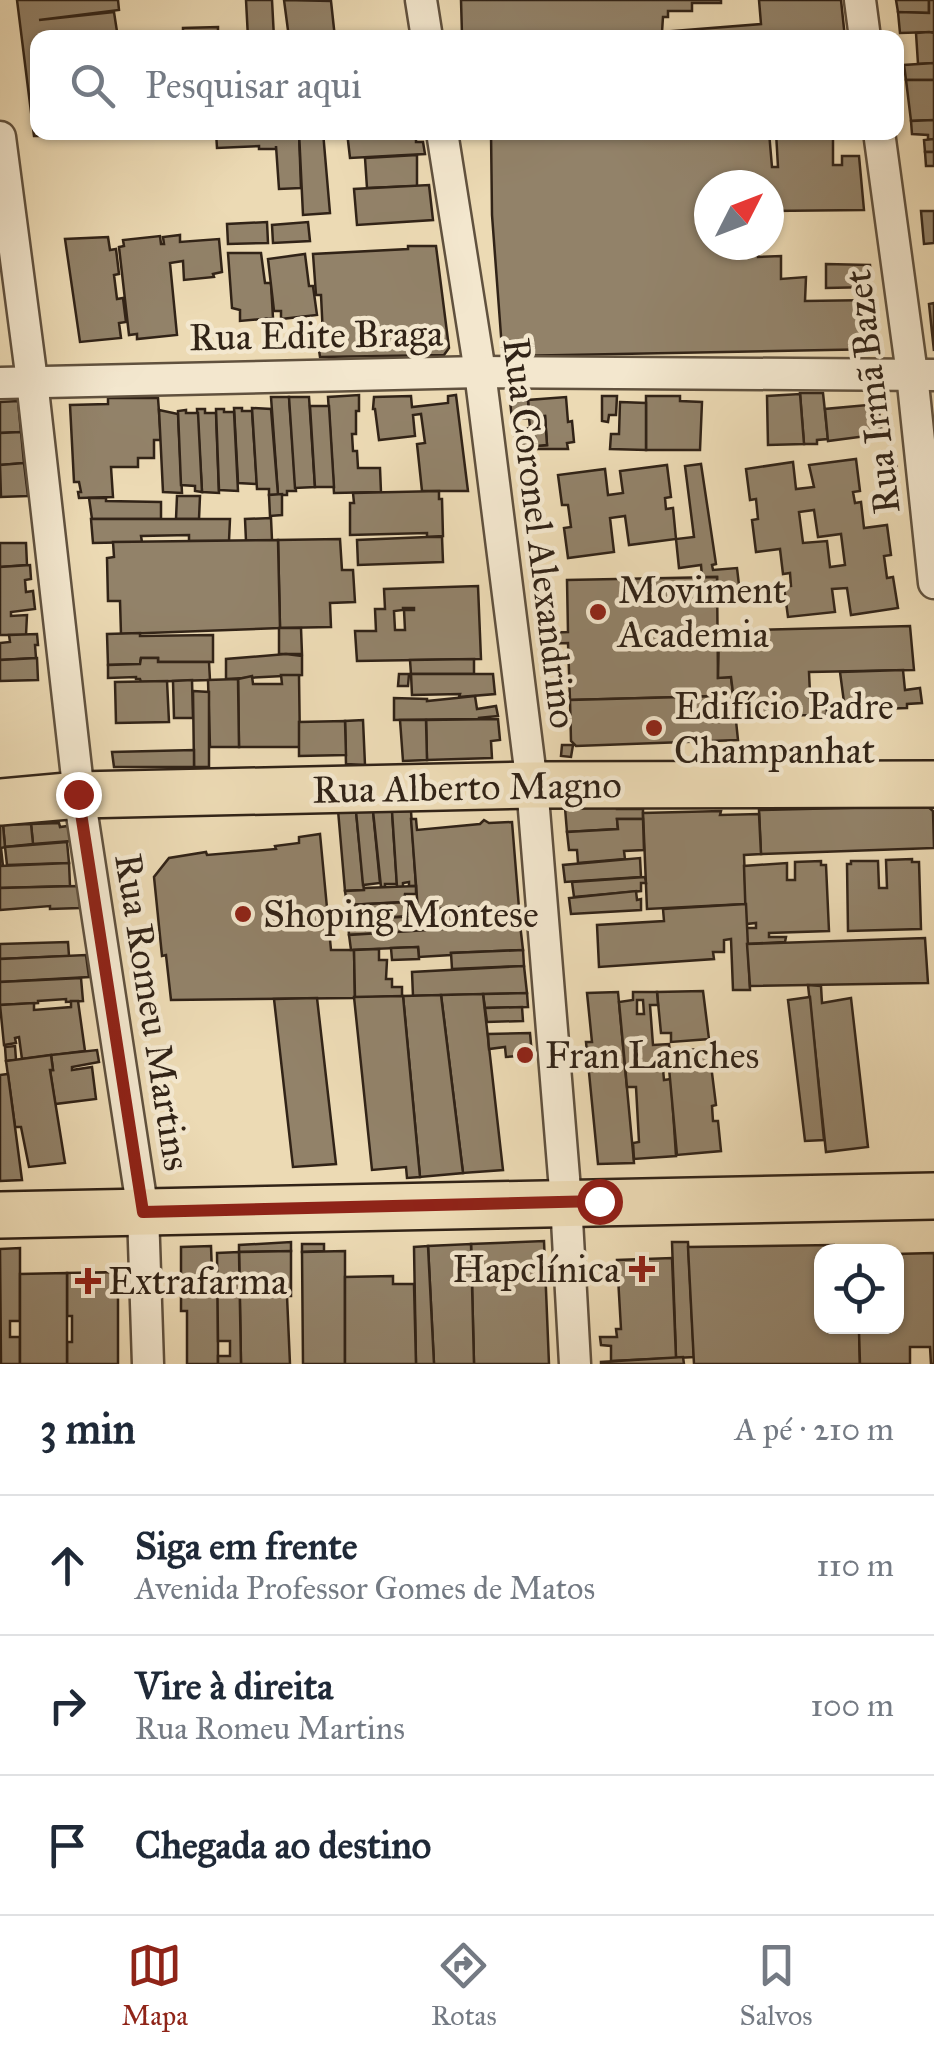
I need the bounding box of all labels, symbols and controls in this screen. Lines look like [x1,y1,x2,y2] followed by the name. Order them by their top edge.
[30,30,904,140] search box
[65,58,120,113] icon: search
[145,62,362,108] text: Pesquisar aqui
[694,170,784,260] north arrow
[834,267,910,517] street label: Rua Irmã Bazet
[189,310,444,360] street label: Rua Edite Braga
[493,335,587,731] street label: Rua Coronel Alexandrino
[616,567,786,657] place label: Moviment Academia
[587,601,609,623] marker: Moviment Academia
[674,683,894,773] place label: Edifício Padre Champanhat
[643,717,665,739] marker: Edifício Padre Champanhat
[312,761,622,813] street label: Rua Alberto Magno
[56,772,102,818] route end
[105,850,201,1174] street label: Rua Romeu Martins
[263,891,539,937] place label: Shoping Montese
[232,903,254,925] marker: Shoping Montese
[545,1032,759,1078] place label: Fran Lanches
[514,1044,536,1066] marker: Fran Lanches
[577,1179,623,1225] route start
[814,1244,904,1334] map controls
[814,1244,904,1334] button: locate
[452,1246,621,1292] place label: Hapclínica
[629,1256,655,1282] marker: Hapclínica
[108,1258,288,1304] place label: Extrafarma
[77,1270,99,1292] marker: Extrafarma
[40,1403,135,1455] text: 3 min
[735,1410,894,1449] text: A pé · 210 m
[135,1523,358,1569] text: Siga em frente
[40,1538,95,1593] icon: ahead
[816,1546,894,1585] text: 110 m
[135,1569,595,1608] text: Avenida Professor Gomes de Matos
[135,1663,333,1709] text: Vire à direita
[40,1678,95,1733] icon: right
[810,1686,894,1725] text: 100 m
[135,1709,405,1748] text: Rua Romeu Martins
[40,1818,95,1873] icon: arrive
[135,1822,431,1868] text: Chegada ao destino
[121,1938,188,2033] tab: Mapa
[431,1938,497,2033] tab: Rotas
[740,1938,813,2033] tab: Salvos

